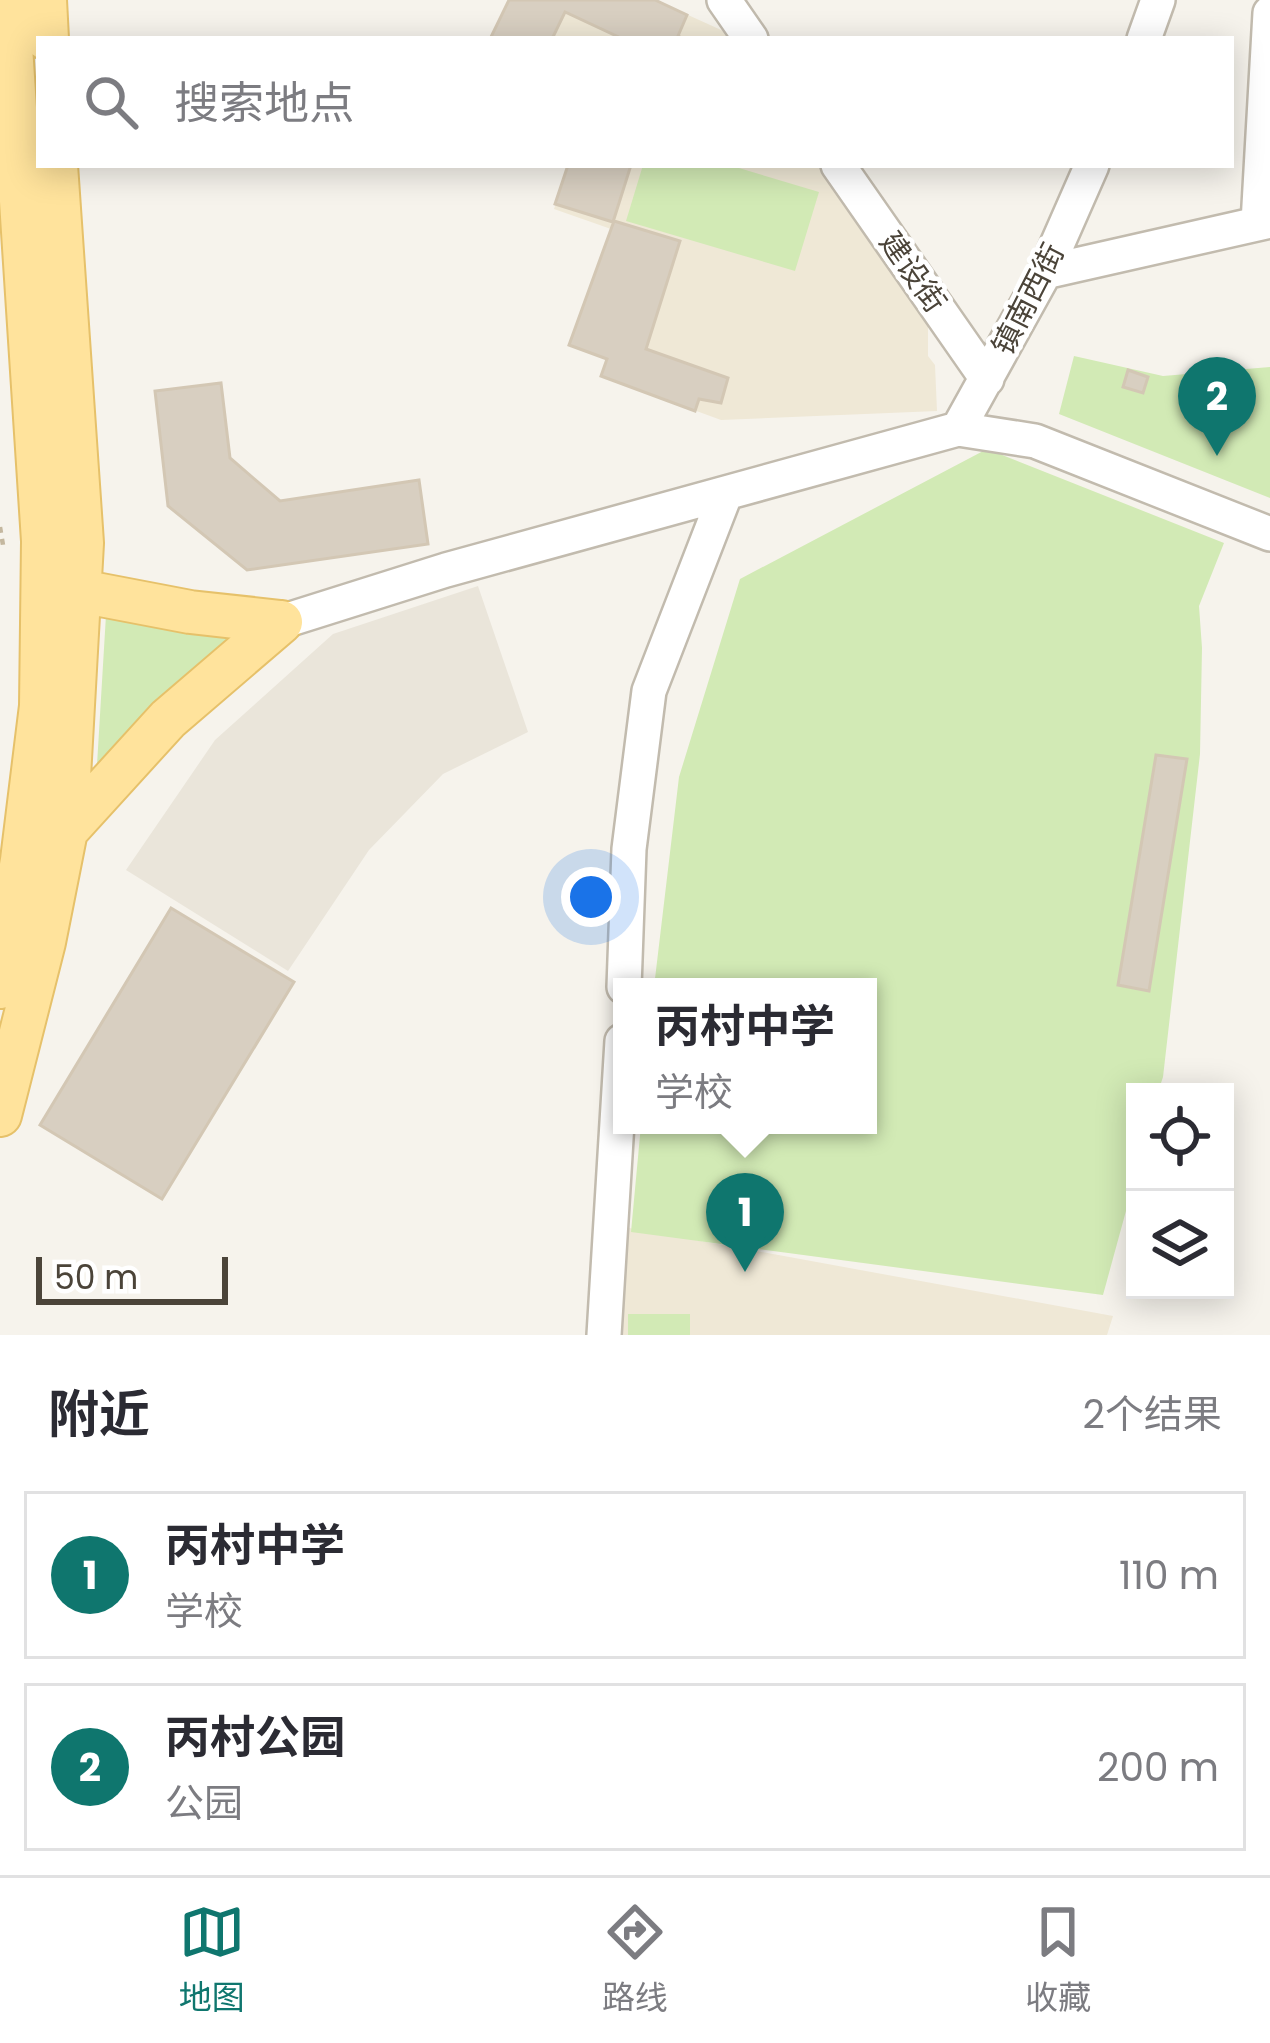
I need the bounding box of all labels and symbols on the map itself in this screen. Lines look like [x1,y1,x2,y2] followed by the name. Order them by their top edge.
[870,223,956,321] street label: 建设街
[982,236,1074,362] street label: 镇南西街
[1178,357,1256,456] pin: 2
[561,867,621,927] your location
[706,1173,784,1272] pin: 1
[36,1251,228,1304] scale bar

